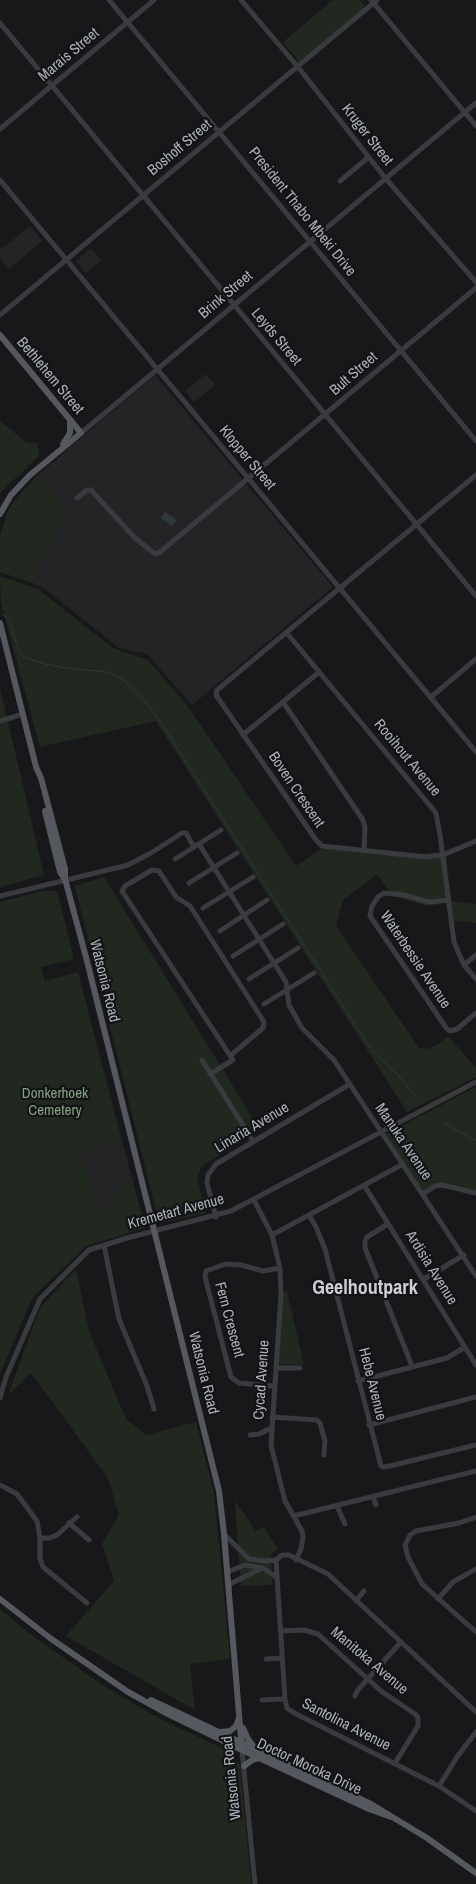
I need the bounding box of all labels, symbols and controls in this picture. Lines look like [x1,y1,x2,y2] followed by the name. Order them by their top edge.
[35,24,103,86] street label: Marais Street
[337,101,397,169] street label: Kruger Street
[144,116,216,180] street label: Boshoff Street
[244,144,360,280] street label: President Thabo Mbeki Drive
[195,267,257,323] street label: Brink Street
[247,305,305,369] street label: Leyds Street
[13,334,87,418] street label: Bethlehem Street
[326,348,382,400] street label: Bult Street
[215,422,279,494] street label: Klopper Street
[370,716,444,800] street label: Rooihout Avenue
[264,749,328,831] street label: Boven Crescent
[376,908,454,1012] street label: Waterbessie Avenue
[85,938,123,1024] street label: Watsonia Road
[22,1085,88,1120] park label: Donkerhoek Cemetery
[212,1099,292,1157] street label: Linaria Avenue
[371,1100,435,1184] street label: Manuka Avenue
[126,1191,226,1233] street label: Kremetart Avenue
[401,1228,461,1308] street label: Ardisia Avenue
[312,1277,418,1301] district label: Geelhoutpark
[210,1280,248,1360] street label: Fern Crescent
[184,1330,222,1416] street label: Watsonia Road
[250,1340,274,1420] street label: Cycad Avenue
[354,1346,390,1422] street label: Hebe Avenue
[327,1623,411,1699] street label: Manitoka Avenue
[299,1695,393,1755] street label: Santolina Avenue
[219,1735,245,1821] street label: Watsonia Road
[254,1735,364,1799] street label: Doctor Moroka Drive

